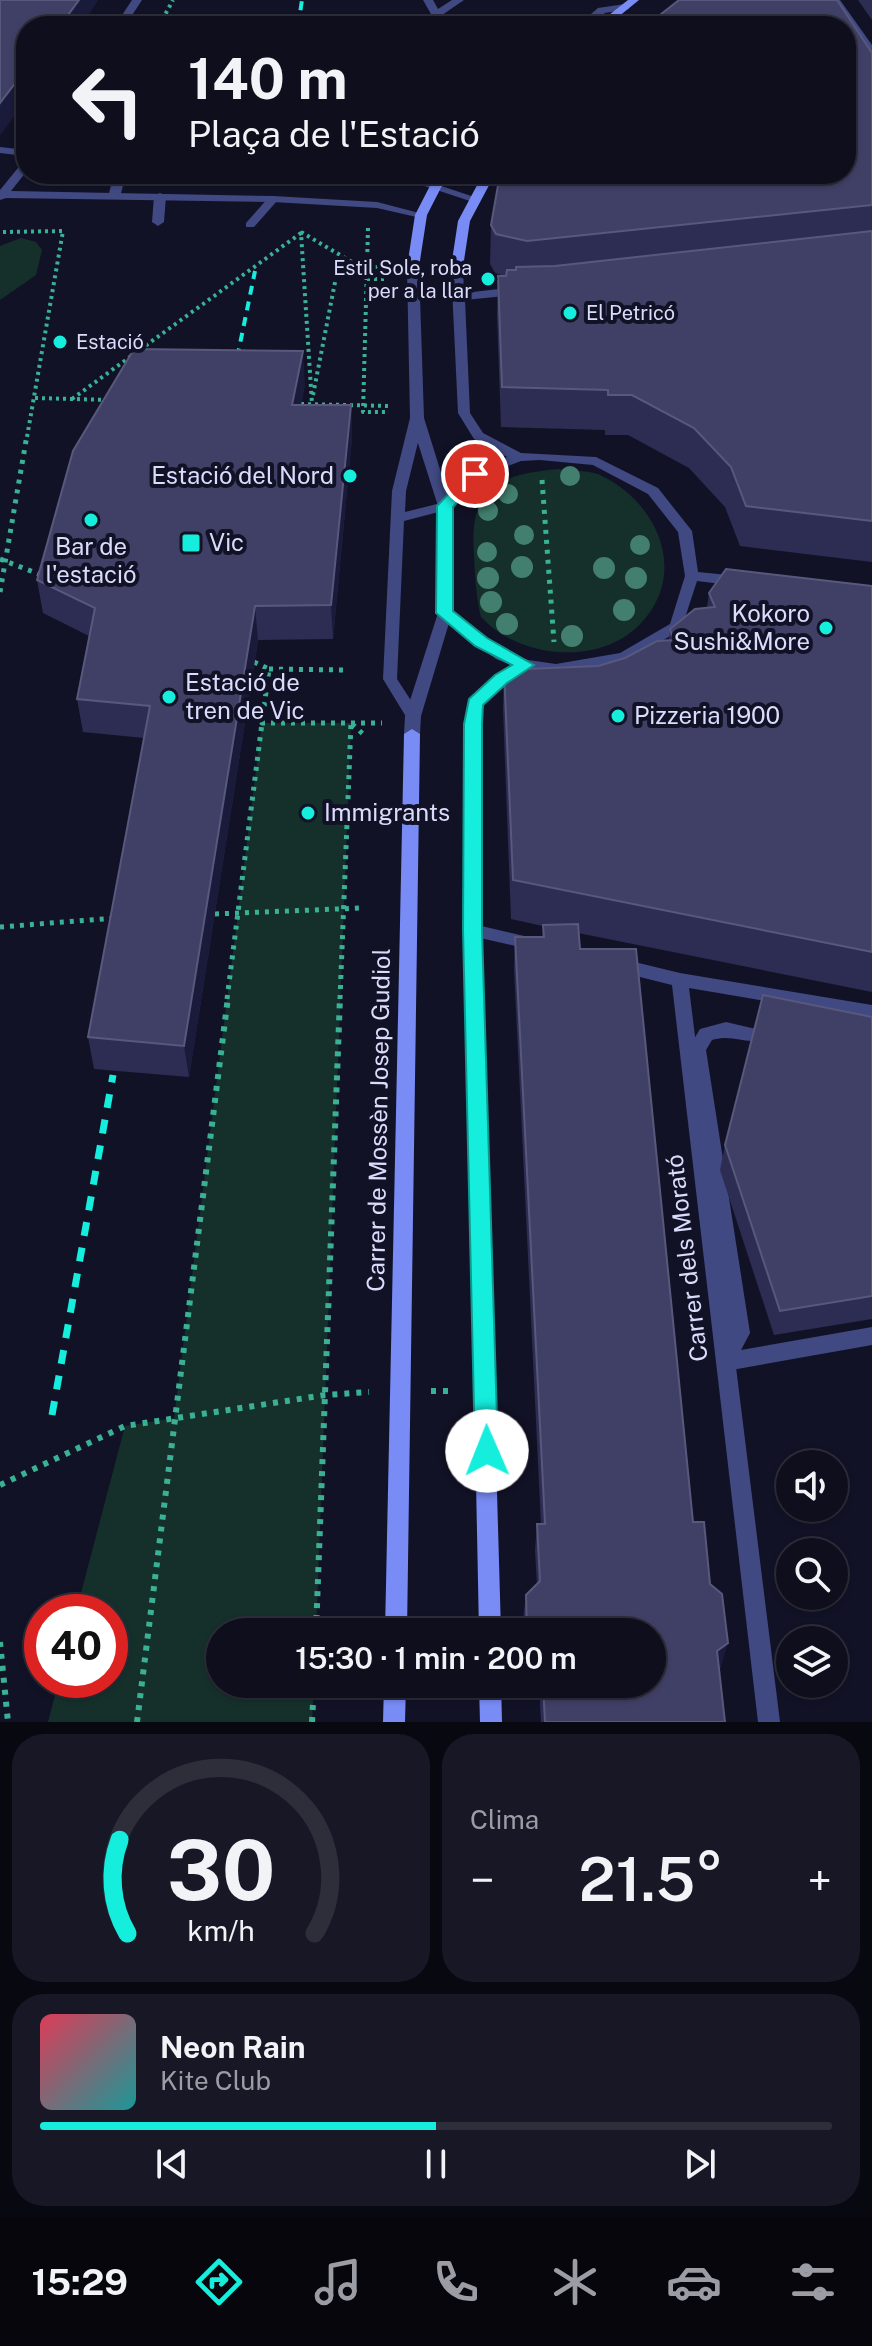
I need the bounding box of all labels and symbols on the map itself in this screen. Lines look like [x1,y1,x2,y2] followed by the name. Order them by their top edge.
[333,256,472,303] place label: Estil Sole, roba per a la llar
[479,270,497,288] marker: Estil Sole, roba per a la llar
[586,301,675,325] place label: El Petricó
[561,304,579,322] marker: El Petricó
[76,330,144,354] place label: Estació
[51,333,69,351] marker: Estació
[441,440,509,508] pin
[151,461,334,489] place label: Estació del Nord
[341,467,359,485] marker: Estació del Nord
[82,511,100,529] marker: Bar de l'estació
[209,528,244,556] place label: Vic
[46,532,137,588] place label: Bar de l'estació
[180,532,202,554] marker: Vic
[674,599,810,655] place label: Kokoro Sushi&More
[817,619,835,637] marker: Kokoro Sushi&More
[185,668,305,724] place label: Estació de tren de Vic
[160,688,178,706] marker: Estació de tren de Vic
[634,701,780,729] place label: Pizzeria 1900
[609,707,627,725] marker: Pizzeria 1900
[324,798,450,826] place label: Immigrants
[299,804,317,822] marker: Immigrants
[361,948,395,1292] street label: Carrer de Mossèn Josep Gudiol
[659,1153,713,1363] street label: Carrer dels Morató
[445,1409,529,1493] position arrow
[24,1594,128,1698] speed limit sign: 40

